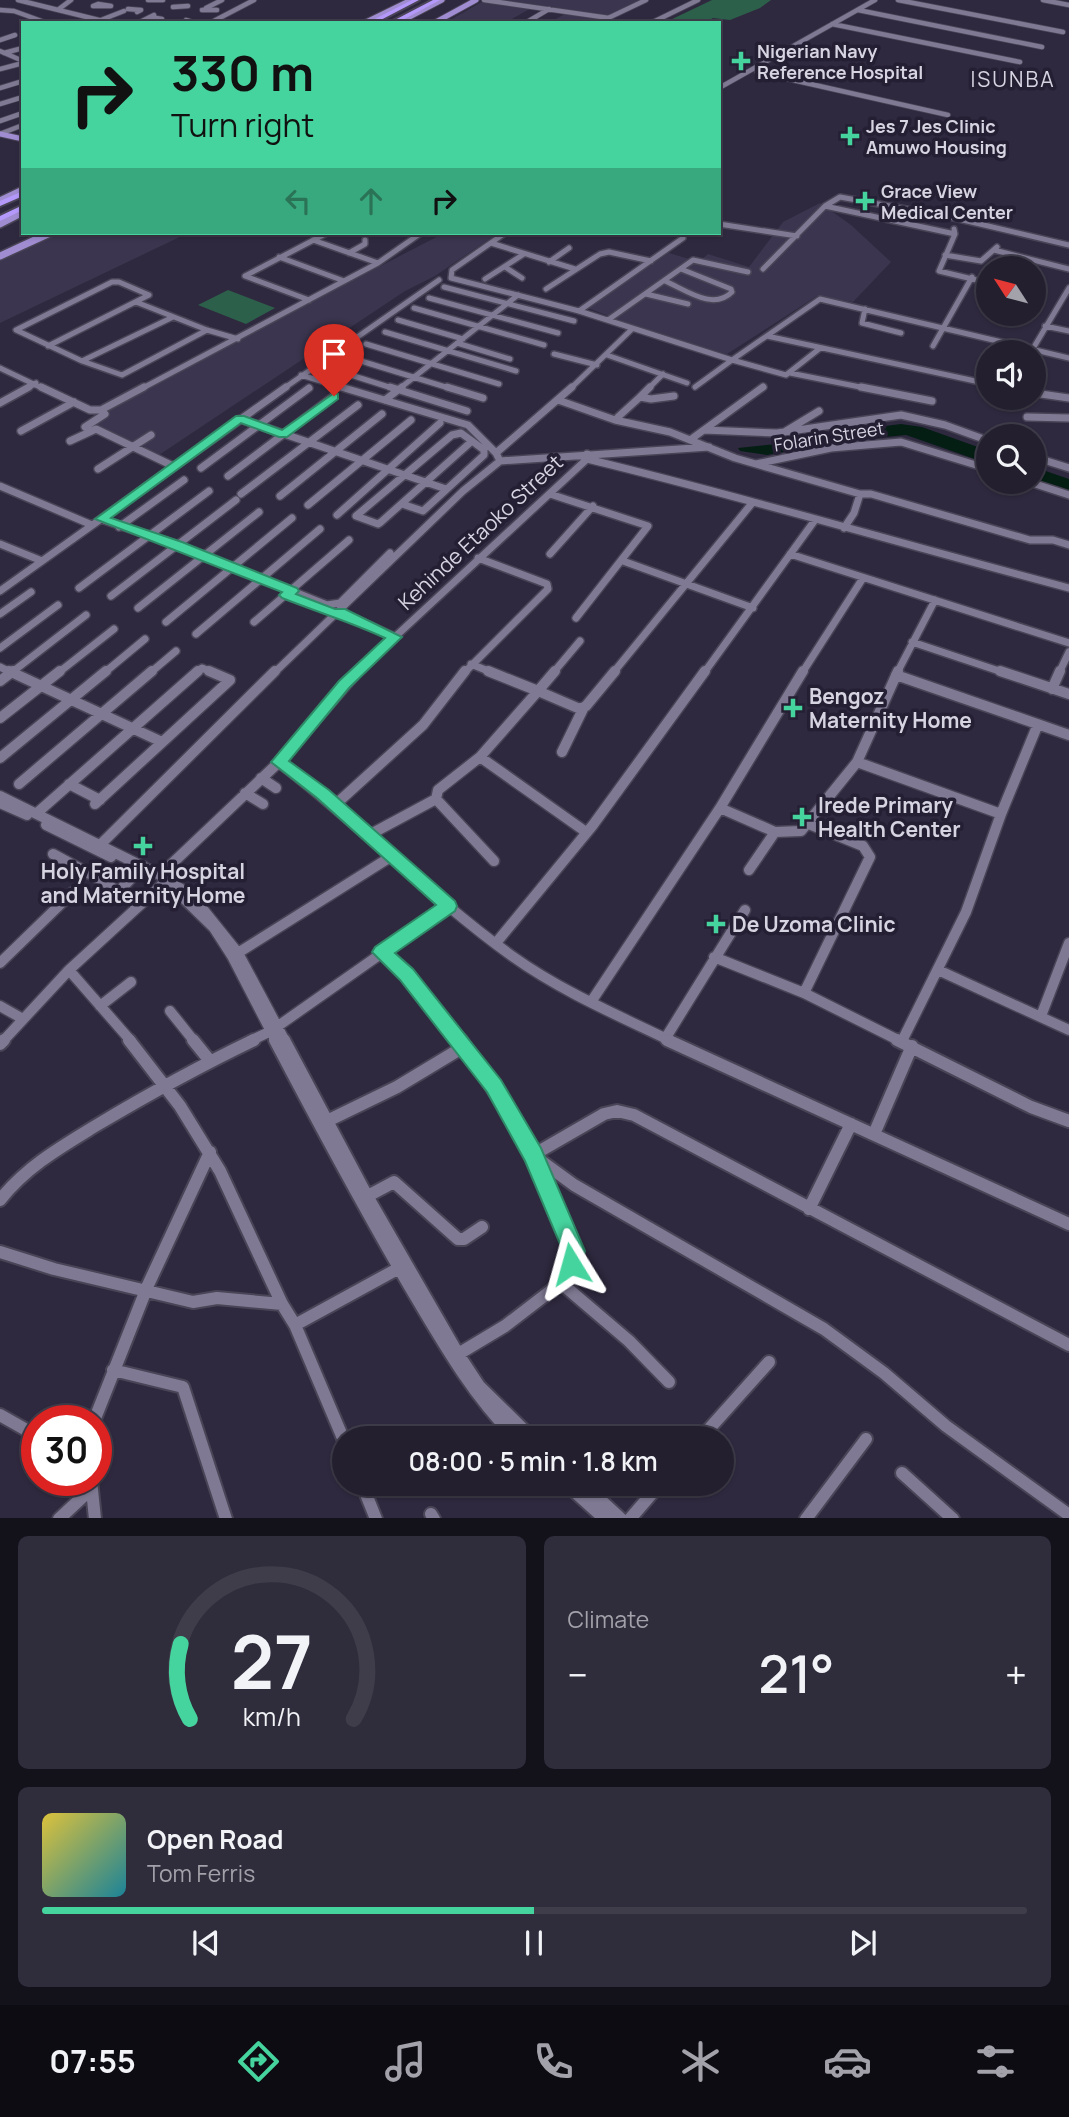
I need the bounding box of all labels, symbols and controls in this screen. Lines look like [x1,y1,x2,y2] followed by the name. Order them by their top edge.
[171,39,314,106] text: 330 m
[757,39,923,84] place label: Nigerian Navy Reference Hospital
[56,49,147,140] icon: right
[731,51,751,71] marker: Nigerian Navy Reference Hospital
[970,65,1056,93] district label: ISUNBA
[171,103,314,147] text: Turn right
[866,114,1007,159] place label: Jes 7 Jes Clinic Amuwo Housing
[840,126,860,146] marker: Jes 7 Jes Clinic Amuwo Housing
[881,179,1013,224] place label: Grace View Medical Center
[279,182,317,220] icon: left
[352,182,390,220] icon: ahead
[425,182,463,220] icon: right
[855,191,875,211] marker: Grace View Medical Center
[976,256,1046,326] north arrow
[976,256,1046,494] map controls
[304,324,364,396] pin
[315,335,353,373] icon: arrive
[976,340,1046,410] button: sound
[772,415,886,457] street label: Folarin Street
[976,424,1046,494] button: search
[392,448,568,616] street label: Kehinde Etaoko Street
[809,682,972,734] place label: Bengoz Maternity Home
[783,698,803,718] marker: Bengoz Maternity Home
[818,791,961,843] place label: Irede Primary Health Center
[792,807,812,827] marker: Irede Primary Health Center
[133,836,153,856] marker: Holy Family Hospital and Maternity Home
[40,857,246,909] place label: Holy Family Hospital and Maternity Home
[732,910,896,938] place label: De Uzoma Clinic
[706,914,726,934] marker: De Uzoma Clinic
[534,1227,608,1301] position arrow
[21,1405,112,1496] speed limit sign: 30
[408,1443,658,1479] text: 08:00 · 5 min · 1.8 km
[568,1603,649,1635] text: Climate
[231,1611,313,1711] text: 27
[759,1638,834,1709] text: 21°
[568,1648,588,1700] text: −
[1005,1648,1027,1700] text: +
[243,1698,301,1733] text: km/h
[147,1821,283,1857] text: Open Road
[147,1857,255,1889] text: Tom Ferris
[187,1924,225,1962] icon: previous
[515,1924,553,1962] icon: pause
[844,1924,882,1962] icon: next
[234,2037,283,2086] icon: directions
[381,2037,430,2086] icon: music
[529,2037,578,2086] icon: phone
[676,2037,725,2086] icon: climate
[823,2037,872,2086] icon: car
[971,2037,1020,2086] icon: filters
[49,2039,136,2083] text: 07:55

